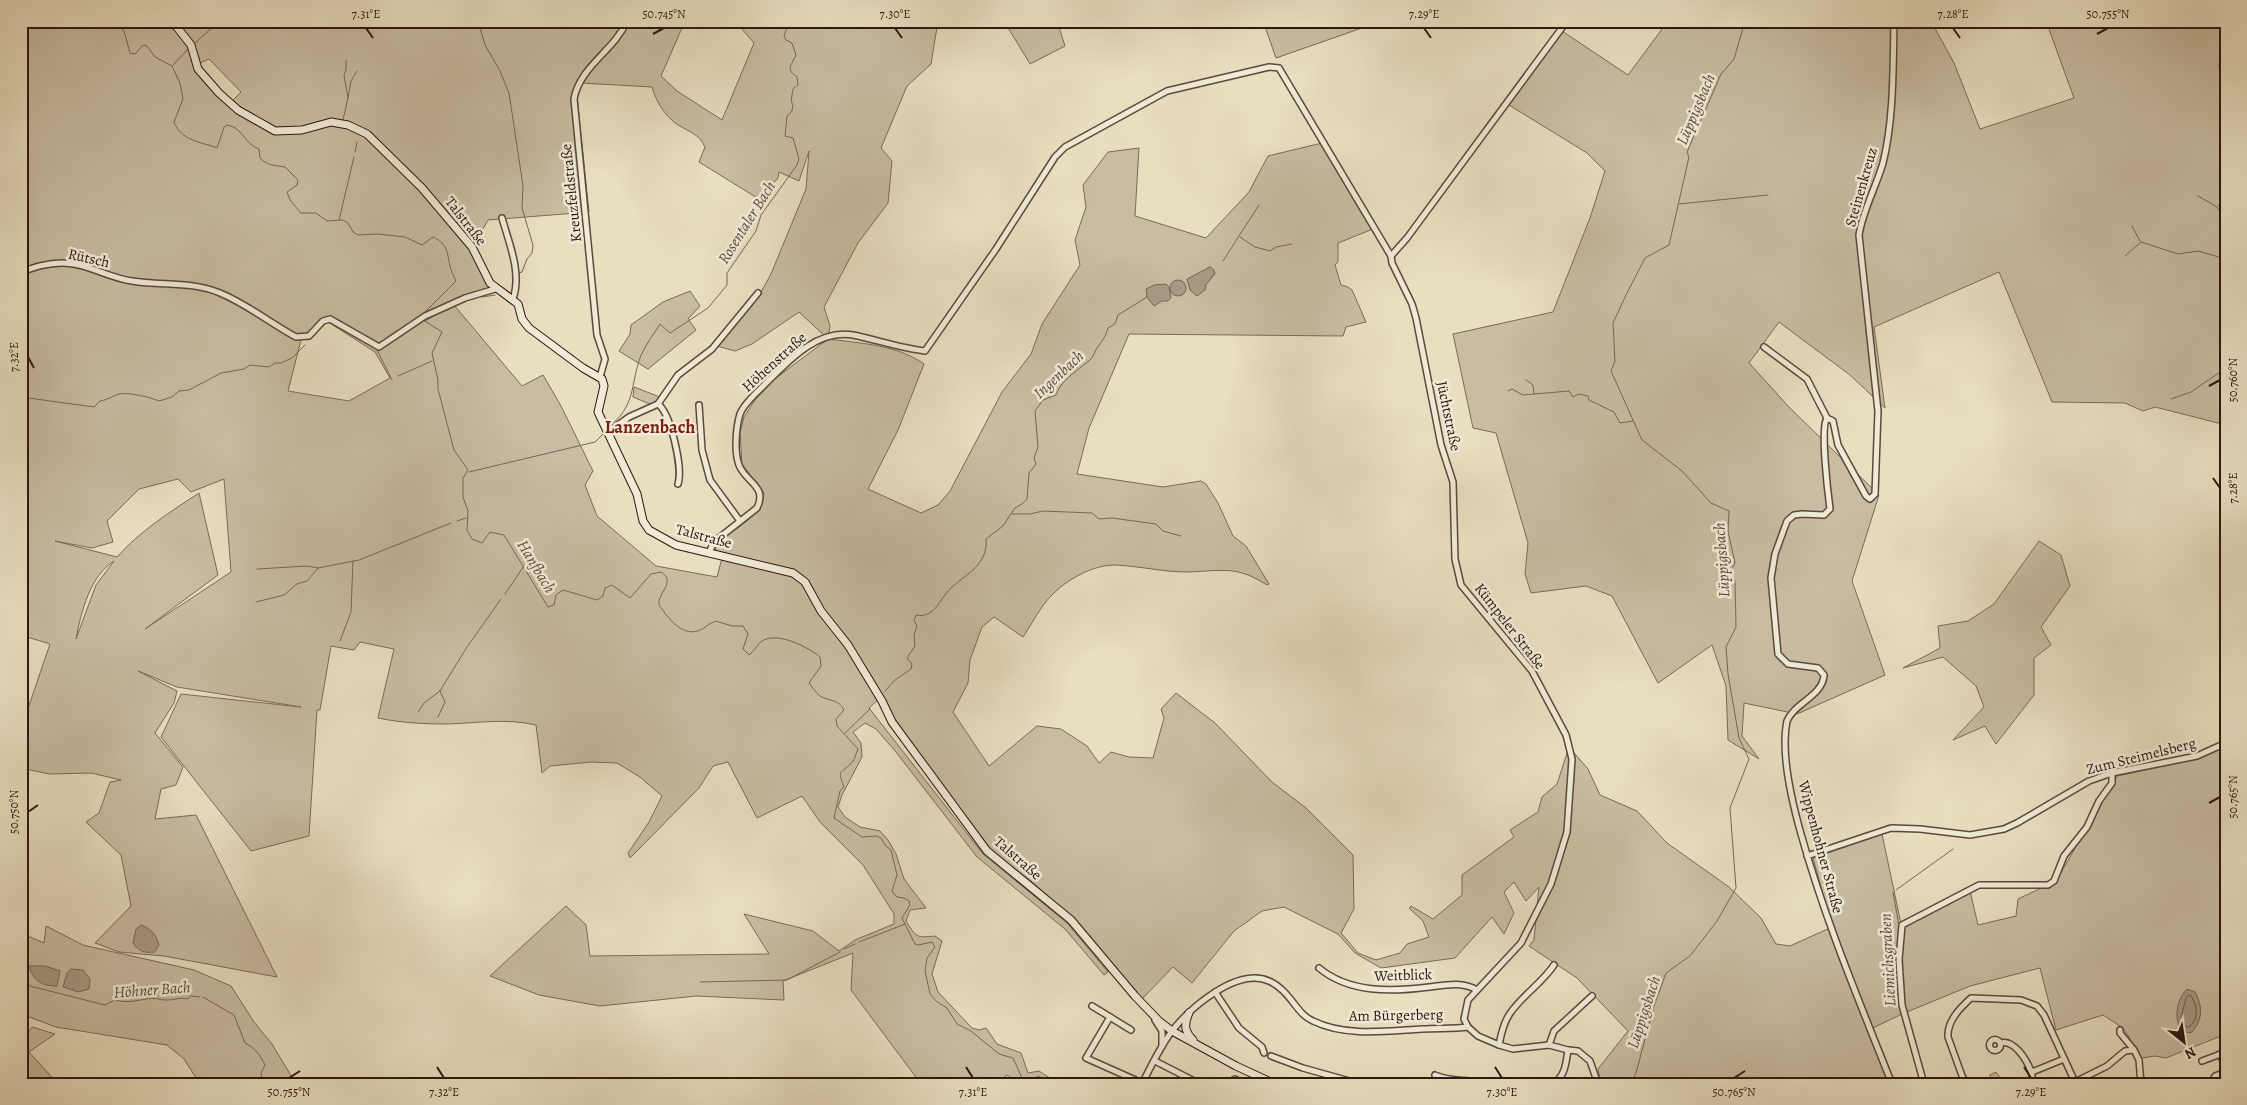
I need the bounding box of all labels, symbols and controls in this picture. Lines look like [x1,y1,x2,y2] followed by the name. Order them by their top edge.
[352,6,380,22] text: 7.31°E
[642,6,686,22] text: 50.745°N
[880,6,910,22] text: 7.30°E
[1409,6,1439,22] text: 7.29°E
[1938,6,1968,22] text: 7.28°E
[2087,6,2130,22] text: 50.755°N
[1671,70,1721,148] water label: Lüppigsbach
[556,142,586,243] street label: Kreuzfeldstraße
[1840,145,1882,229] street label: Steinenkreuz
[713,177,781,268] water label: Rosentaler Bach
[440,192,492,250] street label: Talstraße
[66,244,112,272] street label: Rütsch
[737,327,811,396] street label: Höhenstraße
[6,342,22,372] text: 7.32°E
[1028,345,1089,404] water label: Ingenbach
[2225,357,2241,402] text: 50.760°N
[1432,379,1466,453] street label: Jüchtstraße
[605,415,695,439] district label: Lanzenbach
[2225,473,2241,503] text: 7.28°E
[674,519,734,553] street label: Talstraße
[1708,522,1736,598] water label: Lüppigsbach
[512,536,561,597] water label: Hanfbach
[1470,579,1550,674] street label: Kümpeler Straße
[2084,733,2198,779] street label: Zum Steimelsberg
[2225,775,2241,819] text: 50.765°N
[1793,777,1848,916] street label: Wippenhohner Straße
[6,790,22,834] text: 50.750°N
[990,832,1046,885] street label: Talstraße
[1875,913,1901,1007] water label: Liemichsgraben
[1373,964,1433,986] street label: Weitblick
[1622,973,1666,1051] water label: Lüppigsbach
[113,976,192,1004] water label: Höhner Bach
[1348,1004,1444,1026] street label: Am Bürgerberg
[2160,1018,2210,1068] north arrow
[2181,1042,2199,1064] text: N
[268,1084,311,1100] text: 50.755°N
[429,1084,459,1100] text: 7.32°E
[959,1084,987,1100] text: 7.31°E
[1487,1084,1517,1100] text: 7.30°E
[1712,1084,1756,1100] text: 50.765°N
[2016,1084,2046,1100] text: 7.29°E

